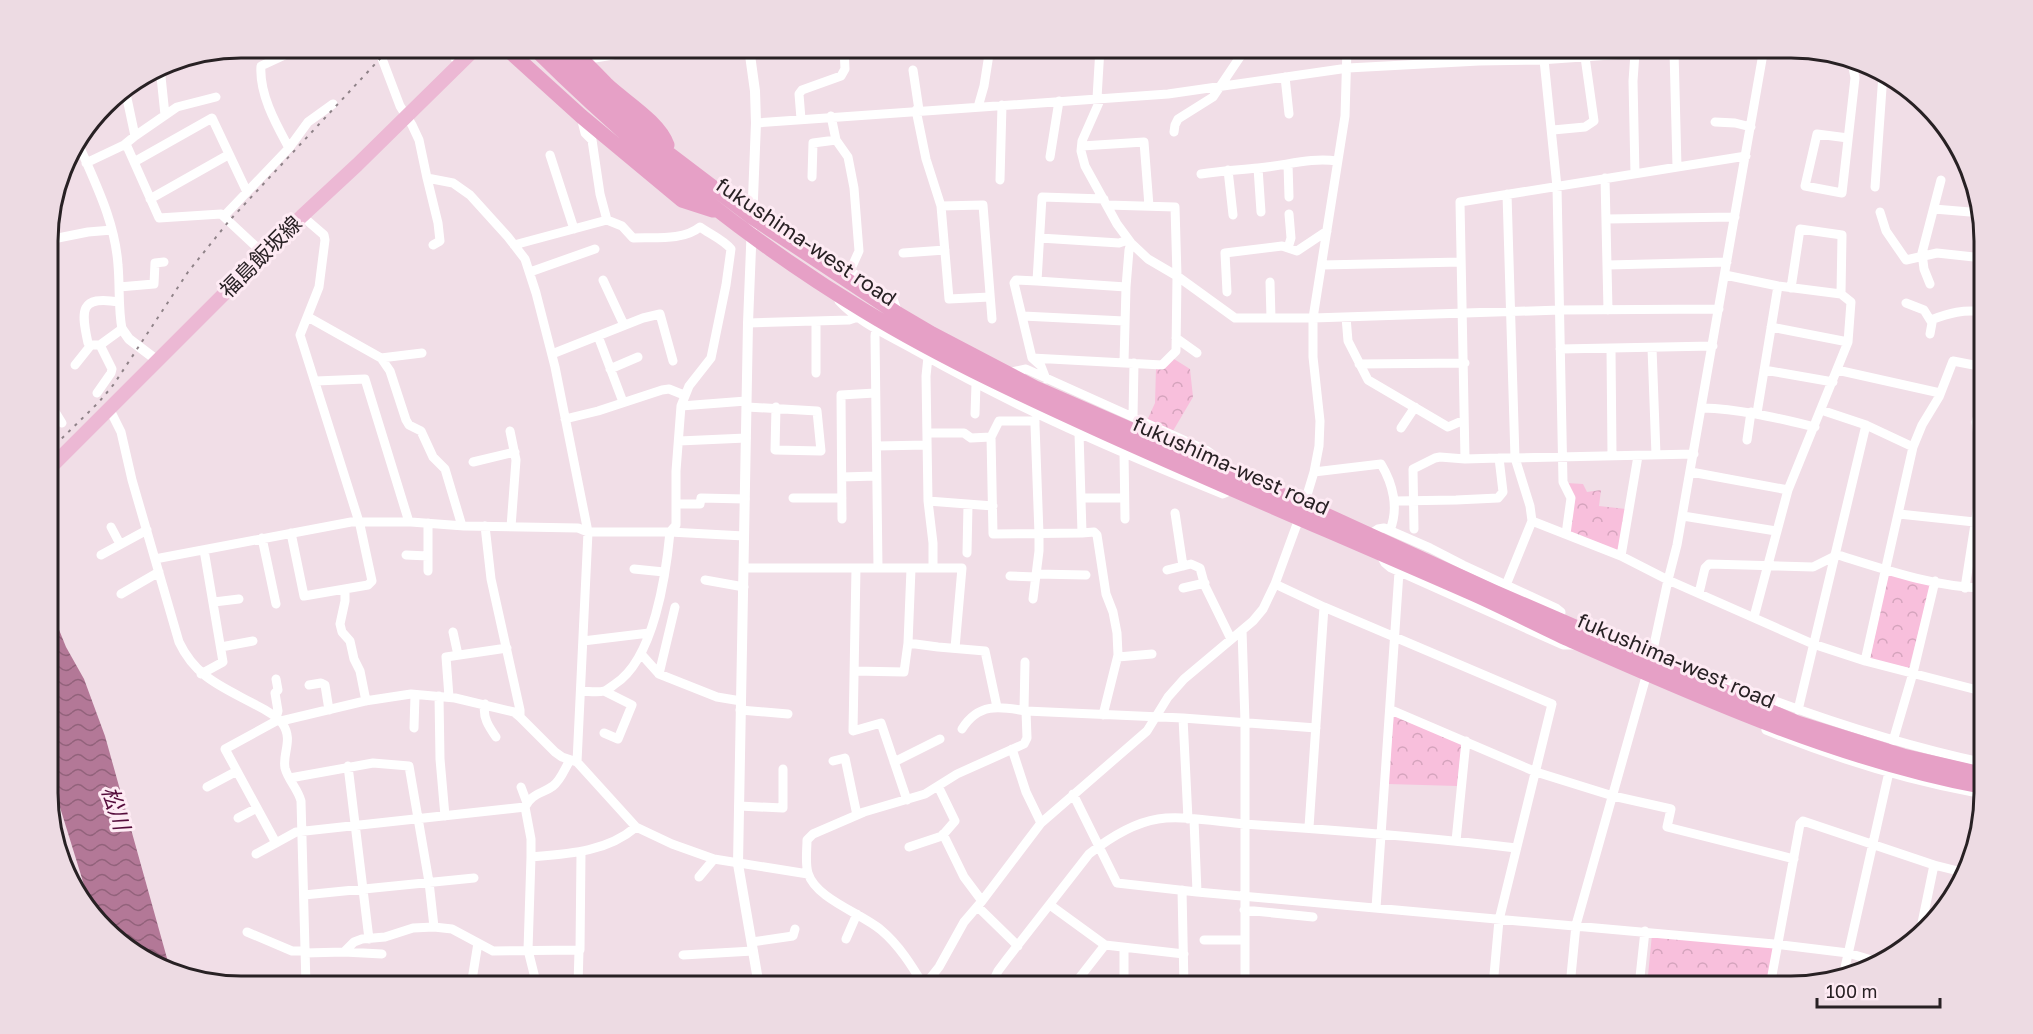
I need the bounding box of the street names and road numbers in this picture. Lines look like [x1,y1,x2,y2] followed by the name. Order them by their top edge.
[711,171,902,311] street label: fukushima-west road
[214,210,307,303] street label: 福島飯坂線
[1129,410,1334,520] street label: fukushima-west road
[1574,607,1779,713] street label: fukushima-west road

